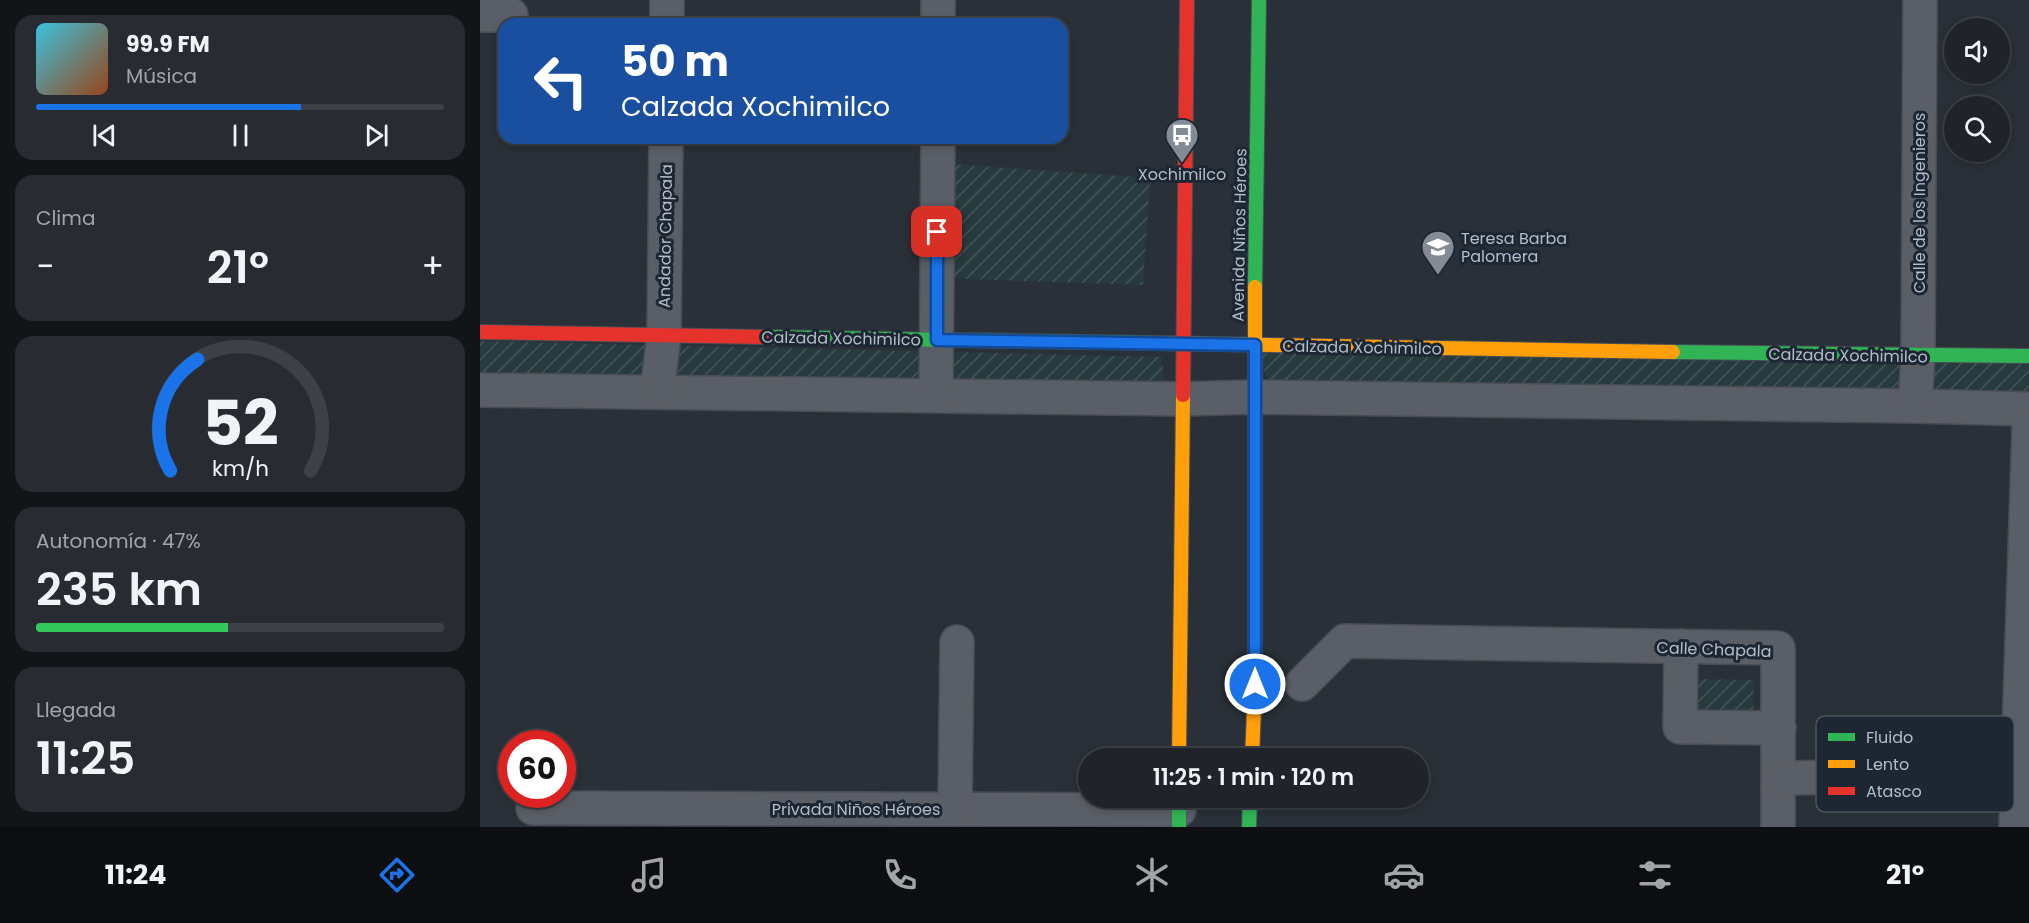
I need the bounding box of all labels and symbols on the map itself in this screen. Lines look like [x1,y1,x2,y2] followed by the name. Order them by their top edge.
[1908,113,1931,293] street label: Calle de los Ingenieros
[1164,117,1200,164] bus stop icon: Xochimilco
[1226,148,1253,322] street label: Avenida Niños Héroes
[1138,163,1226,186] place label: Xochimilco
[653,164,678,308] street label: Andador Chapala
[911,206,962,257] pin
[1461,227,1567,268] place label: Teresa Barba Palomera
[1420,229,1456,276] school or university icon: Teresa Barba Palomera
[761,326,921,351] street label: Calzada Xochimilco
[1282,335,1442,360] street label: Calzada Xochimilco
[1768,343,1928,368] street label: Calzada Xochimilco
[1656,636,1772,663] street label: Calle Chapala
[1223,652,1287,716] position arrow
[1816,716,2014,812] legend
[1866,726,1913,749] text: Fluido
[498,730,576,808] speed limit sign: 60
[1866,753,1909,776] text: Lento
[1866,780,1922,803] text: Atasco
[772,798,940,821] street label: Privada Niños Héroes

